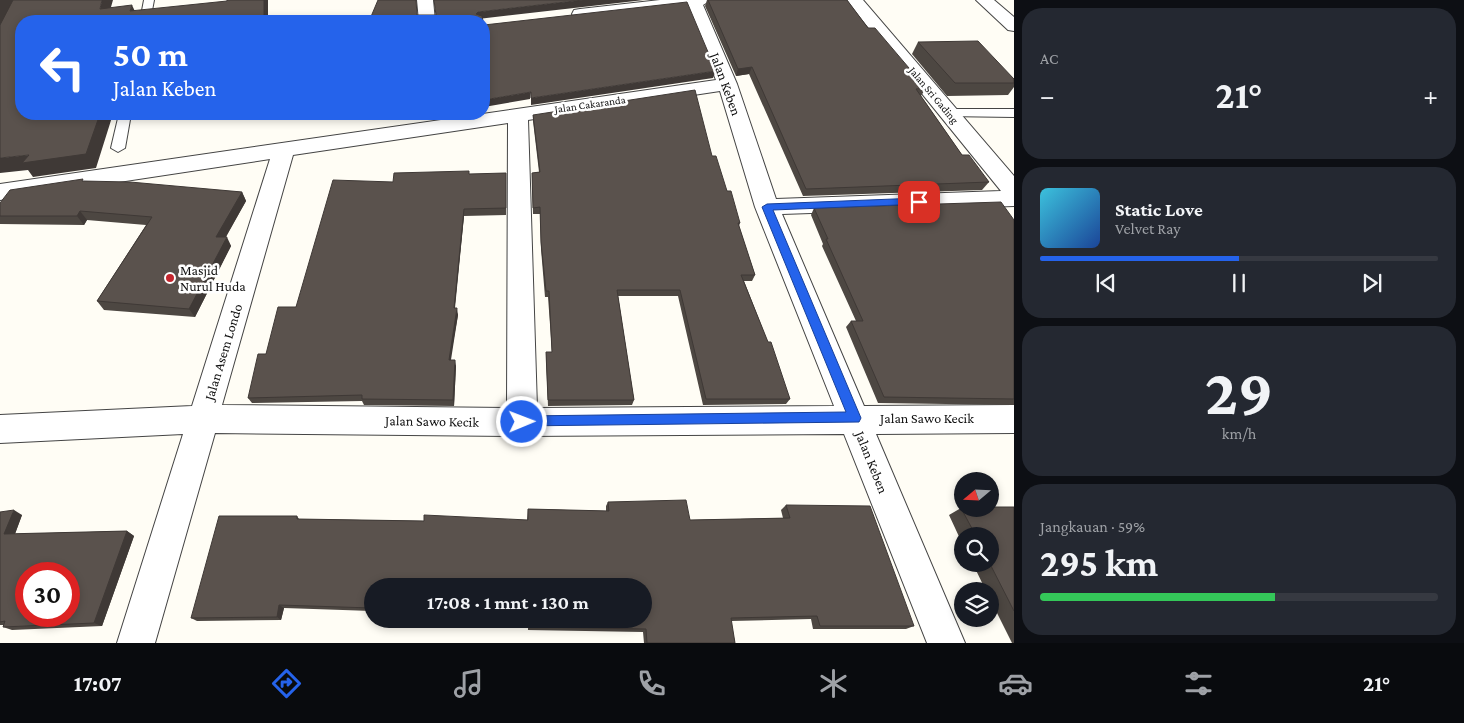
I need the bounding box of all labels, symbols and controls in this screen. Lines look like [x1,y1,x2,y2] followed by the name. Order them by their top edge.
[30,35,95,100] icon: left
[113,35,188,74] text: 50 m
[707,48,745,118] street label: Jalan Keben
[1040,50,1058,67] text: AC
[905,63,962,127] street label: Jalan Sri Gading
[1215,74,1263,116] text: 21°
[113,76,216,101] text: Jalan Keben
[1040,80,1055,111] text: −
[1423,80,1438,111] text: +
[553,93,626,116] street label: Jalan Cakaranda
[898,181,940,223] pin
[905,188,933,216] icon: arrive
[1115,199,1203,220] text: Static Love
[1115,220,1181,237] text: Velvet Ray
[180,262,246,294] place label: Masjid Nurul Huda
[1092,269,1120,297] icon: previous
[1225,269,1253,297] icon: pause
[1358,269,1386,297] icon: next
[164,272,176,284] marker: Masjid Nurul Huda
[200,302,245,404] street label: Jalan Asem Londo
[1205,356,1273,428] text: 29
[495,395,547,447] position arrow
[878,410,974,426] street label: Jalan Sawo Kecik
[383,412,479,430] street label: Jalan Sawo Kecik
[1222,425,1256,442] text: km/h
[852,427,892,496] street label: Jalan Keben
[954,472,999,518] north arrow
[954,472,999,627] map controls
[1040,518,1145,535] text: Jangkauan · 59%
[954,527,999,572] button: search
[1040,542,1158,584] text: 295 km
[15,562,80,627] speed limit sign: 30
[954,582,999,627] button: layers
[427,592,589,613] text: 17:08 · 1 mnt · 130 m
[269,666,304,701] icon: directions
[451,666,486,701] icon: music
[634,666,669,701] icon: phone
[816,666,851,701] icon: climate
[998,666,1033,701] icon: car
[1181,666,1216,701] icon: filters
[74,671,122,696] text: 17:07
[1363,671,1390,696] text: 21°

